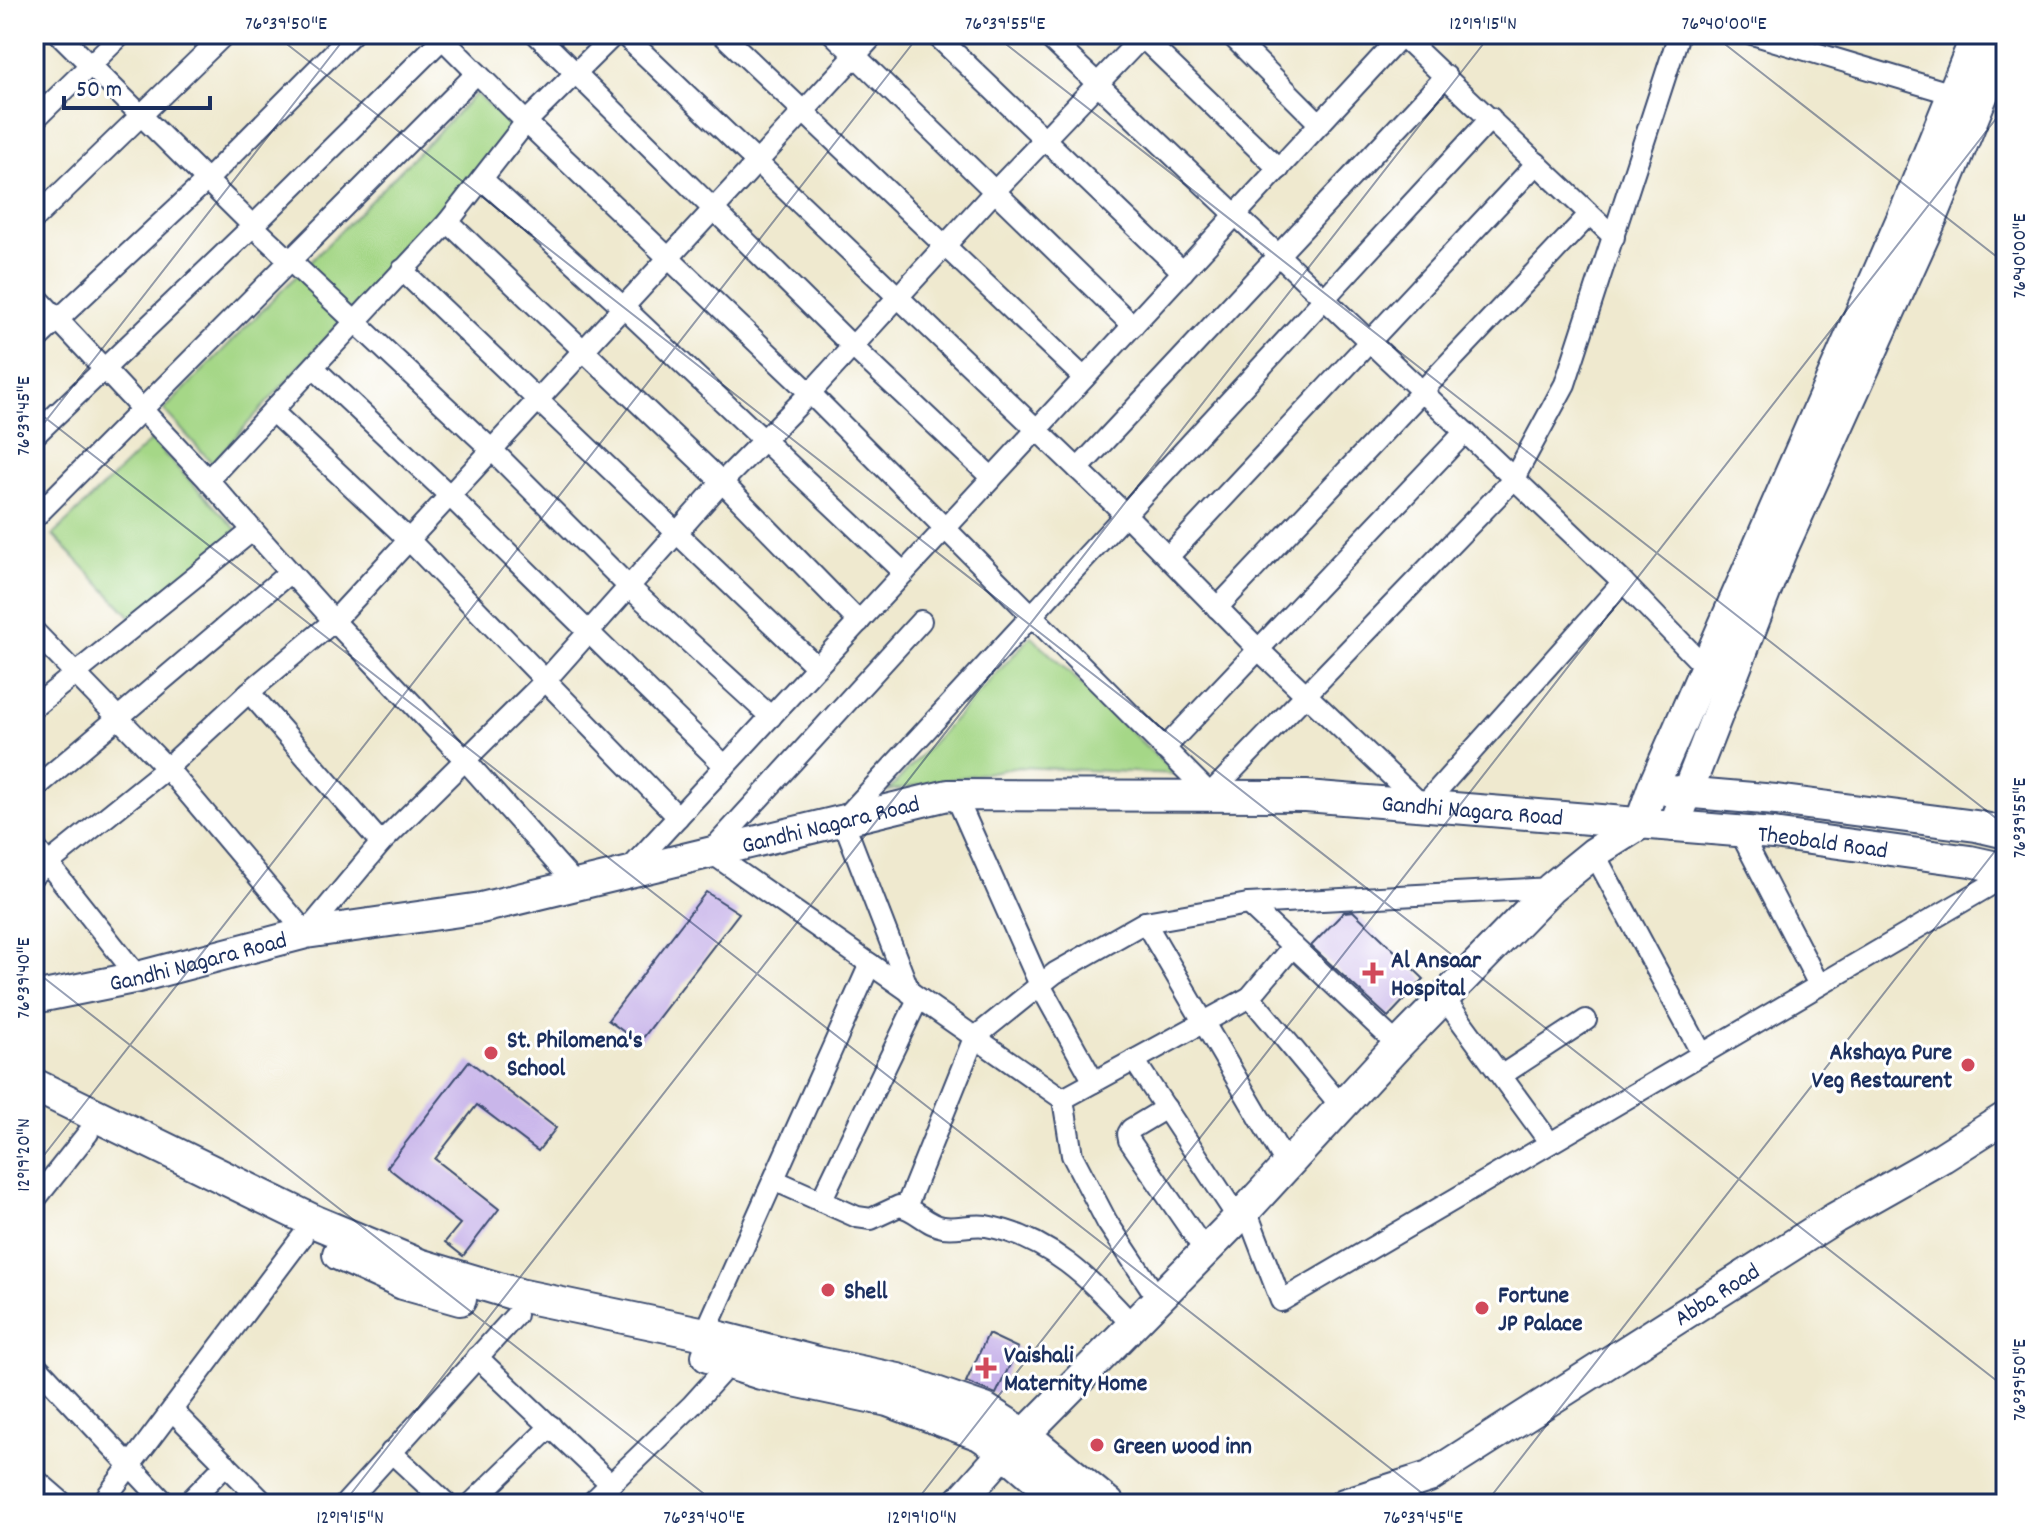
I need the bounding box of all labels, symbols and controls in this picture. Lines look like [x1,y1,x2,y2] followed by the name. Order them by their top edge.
[245,11,327,39] text: 76°39'50"E
[965,11,1045,39] text: 76°39'55"E
[1449,11,1517,39] text: 12°19'15"N
[1681,11,1767,39] text: 76°40'00"E
[64,60,210,110] scale bar
[76,74,122,108] text: 50 m
[2007,213,2035,299] text: 76°40'00"E
[11,376,39,456] text: 76°39'45"E
[2007,778,2035,858] text: 76°39'55"E
[739,788,924,864] street label: Gandhi Nagara Road
[1380,788,1564,837] street label: Gandhi Nagara Road
[1756,819,1890,870] street label: Theobald Road
[107,925,291,1002] street label: Gandhi Nagara Road
[11,937,39,1019] text: 76°39'40"E
[1391,945,1482,1007] place label: Al Ansaar Hospital
[1362,962,1384,984] marker: Al Ansaar Hospital
[507,1025,643,1087] place label: St. Philomena's School
[1812,1037,1952,1099] place label: Akshaya Pure Veg Restaurent
[482,1044,500,1062] marker: St. Philomena's School
[1959,1056,1977,1074] marker: Akshaya Pure Veg Restaurent
[11,1118,39,1192] text: 12°19'20"N
[1668,1256,1767,1336] street label: Abba Road
[844,1276,888,1310] place label: Shell
[1498,1280,1583,1342] place label: Fortune JP Palace
[819,1281,837,1299] marker: Shell
[1473,1299,1491,1317] marker: Fortune JP Palace
[2007,1339,2035,1421] text: 76°39'50"E
[1004,1340,1148,1402] place label: Vaishali Maternity Home
[975,1357,997,1379] marker: Vaishali Maternity Home
[1113,1431,1252,1465] place label: Green wood inn
[1088,1436,1106,1454] marker: Green wood inn
[316,1505,384,1533] text: 12°19'15"N
[663,1505,745,1533] text: 76°39'40"E
[887,1505,957,1533] text: 12°19'10"N
[1383,1505,1463,1533] text: 76°39'45"E

